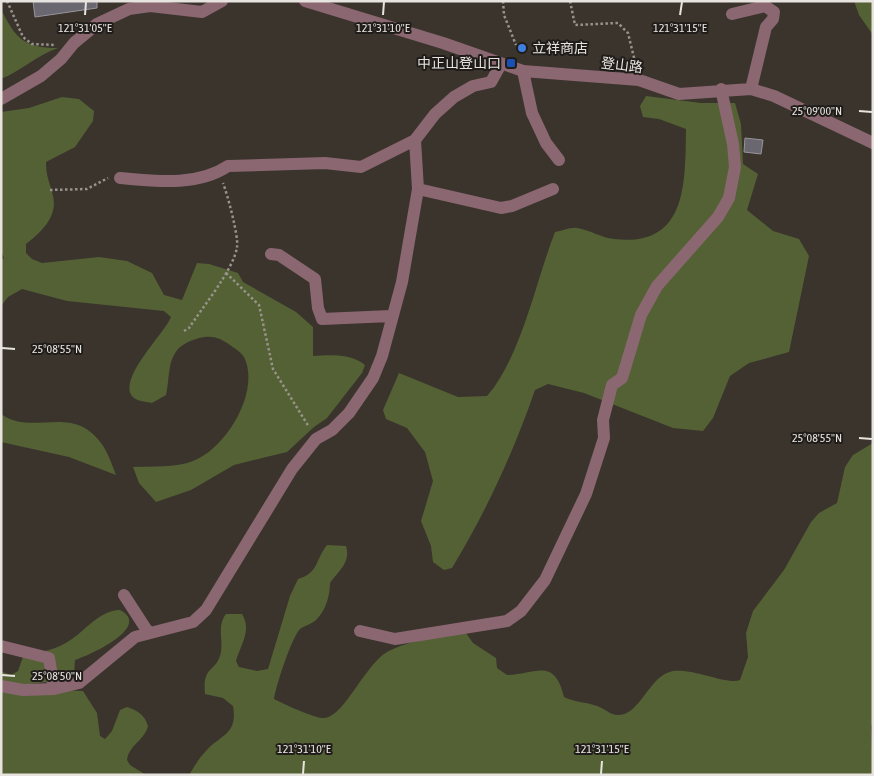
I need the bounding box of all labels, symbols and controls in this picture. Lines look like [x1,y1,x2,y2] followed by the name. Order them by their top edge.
[58,21,112,35] text: 121°31'05"E
[356,21,410,35] text: 121°31'10"E
[653,21,707,35] text: 121°31'15"E
[532,40,588,56] place label: 立祥商店
[516,42,528,54] marker: 立祥商店
[417,55,501,71] place label: 中正山登山口
[600,55,644,75] street label: 登山路
[505,57,517,69] marker: 中正山登山口
[792,104,842,118] text: 25°09'00"N
[32,342,82,356] text: 25°08'55"N
[792,431,842,445] text: 25°08'55"N
[32,669,82,683] text: 25°08'50"N
[277,742,331,756] text: 121°31'10"E
[575,742,629,756] text: 121°31'15"E

